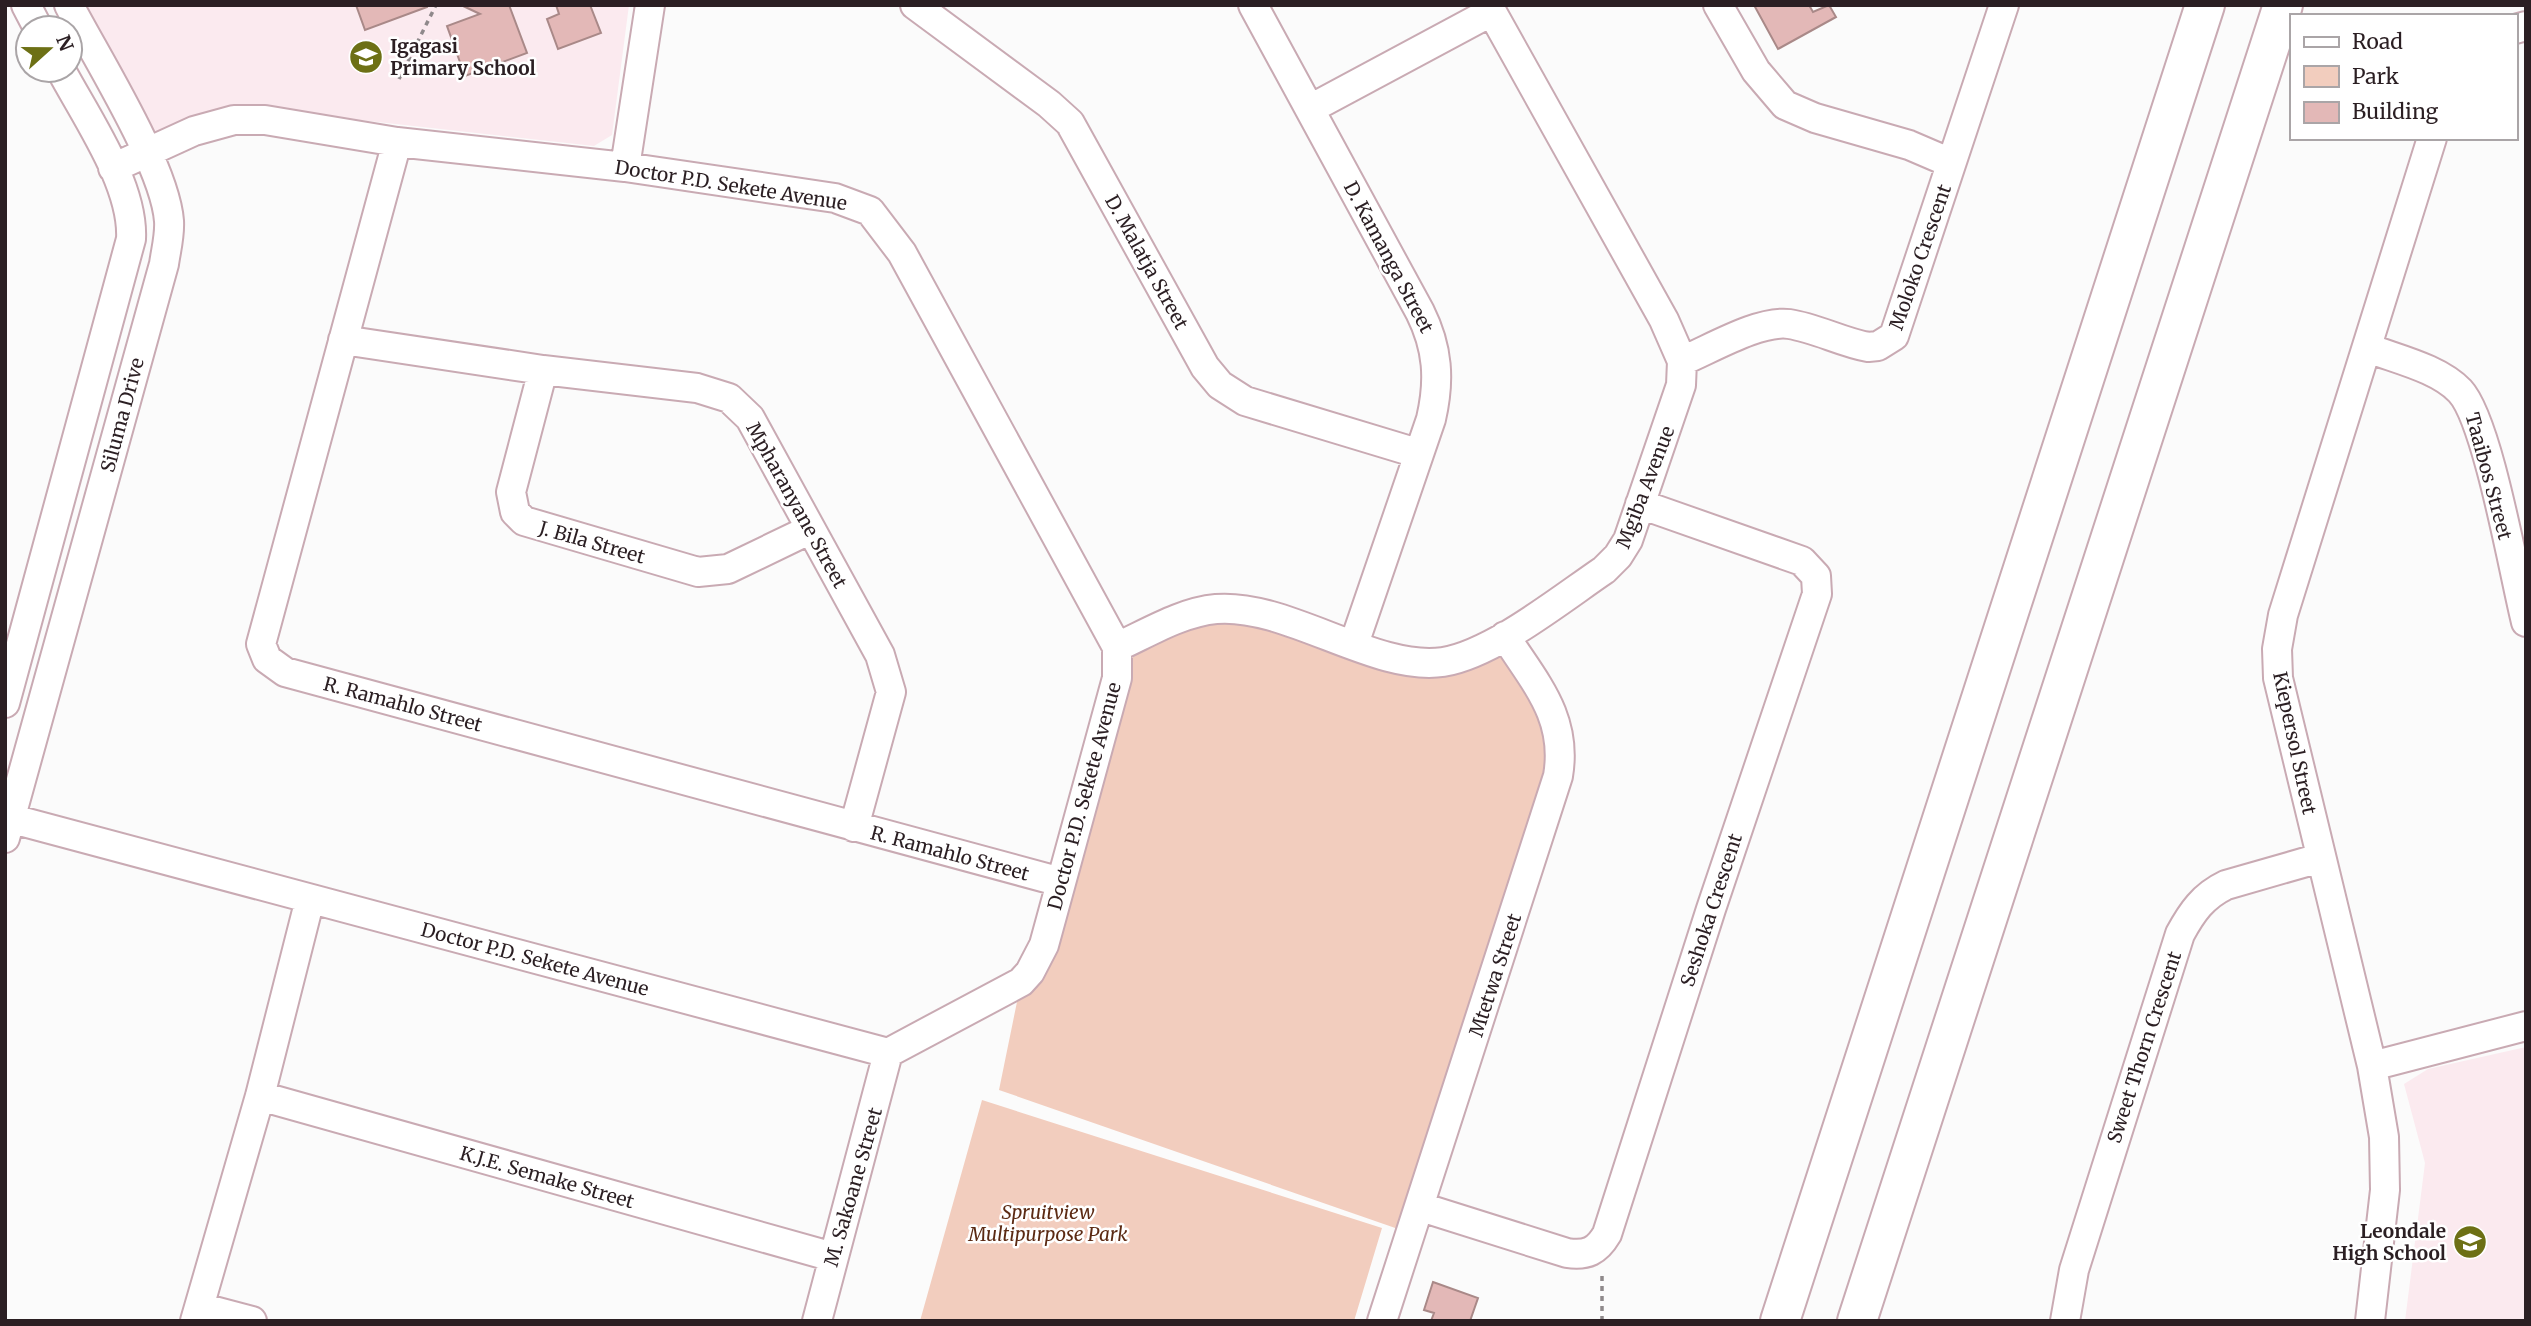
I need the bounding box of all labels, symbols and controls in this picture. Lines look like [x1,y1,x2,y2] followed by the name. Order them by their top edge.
[14,14,84,84] north arrow
[2290,14,2517,140] legend
[2352,28,2403,55] text: Road
[51,32,79,54] text: N
[390,34,536,80] place label: Igagasi Primary School
[347,38,385,76] school or university icon: Igagasi Primary School
[2352,63,2399,90] text: Park
[2352,98,2439,125] text: Building
[613,155,849,215] street label: Doctor P.D. Sekete Avenue
[1339,177,1439,337] street label: D. Kamanga Street
[1884,181,1956,333] street label: Moloko Crescent
[1100,191,1194,334] street label: D. Malatja Street
[95,355,149,475] street label: Siluma Drive
[2461,410,2518,543] street label: Taaibos Street
[741,418,853,593] street label: Mpharanyane Street
[1611,422,1679,552] street label: Mgiba Avenue
[535,515,648,569] street label: J. Bila Street
[2268,670,2322,817] street label: Kiepersol Street
[321,671,486,737] street label: R. Ramahlo Street
[1042,679,1126,912] street label: Doctor P.D. Sekete Avenue
[868,820,1033,886] street label: R. Ramahlo Street
[1675,830,1747,990] street label: Seshoka Crescent
[1464,910,1526,1040] street label: Mtetwa Street
[419,917,652,1001] street label: Doctor P.D. Sekete Avenue
[2102,948,2187,1146] street label: Sweet Thorn Crescent
[819,1104,887,1269] street label: M. Sakoane Street
[457,1141,637,1214] street label: K.J.E. Semake Street
[967,1200,1128,1246] park label: Spruitview Multipurpose Park
[2332,1219,2446,1265] place label: Leondale High School
[2451,1223,2489,1261] school or university icon: Leondale High School

